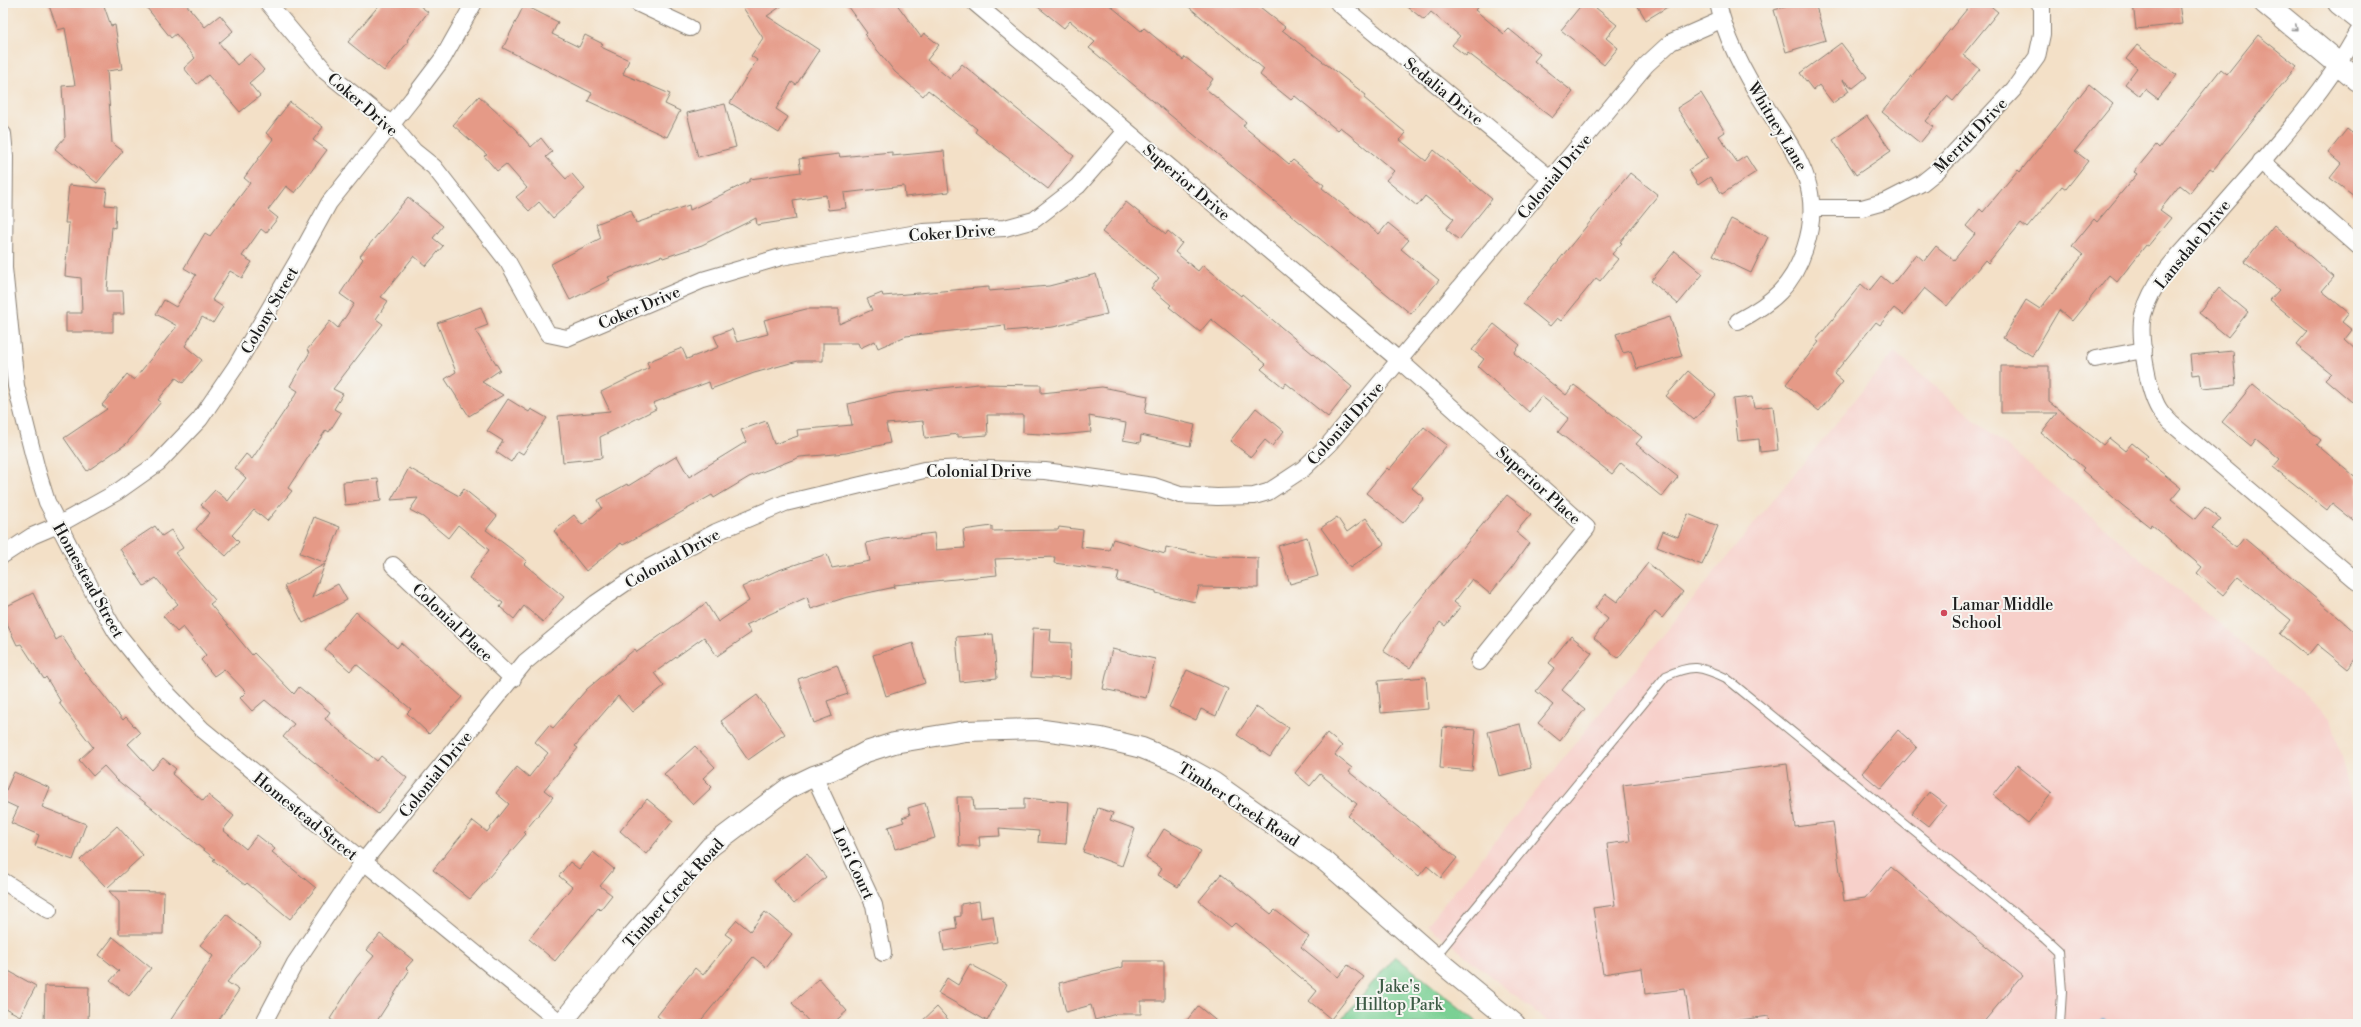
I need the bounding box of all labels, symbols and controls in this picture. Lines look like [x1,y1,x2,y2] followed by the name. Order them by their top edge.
[2291,23,2298,30] one-way arrow
[1400,54,1487,130] street label: Sedalia Drive
[323,69,402,141] street label: Coker Drive
[1742,78,1811,174] street label: Whitney Lane
[1930,94,2012,178] street label: Merritt Drive
[1513,130,1596,223] street label: Colonial Drive
[1139,140,1234,225] street label: Superior Drive
[2151,196,2235,293] street label: Lansdale Drive
[908,220,996,246] street label: Coker Drive
[237,263,303,358] street label: Colony Street
[595,282,683,334] street label: Coker Drive
[1303,378,1388,470] street label: Colonial Drive
[1492,442,1585,529] street label: Superior Place
[926,462,1032,482] street label: Colonial Drive
[48,519,128,642] street label: Homestead Street
[622,525,723,593] street label: Colonial Drive
[408,579,497,666] street label: Colonial Place
[1952,595,2053,633] place label: Lamar Middle School
[1939,608,1949,618] marker: Lamar Middle School
[395,727,477,822] street label: Colonial Drive
[1174,758,1303,851] street label: Timber Creek Road
[249,769,362,865] street label: Homestead Street
[828,824,879,903] street label: Lori Court
[619,835,728,953] street label: Timber Creek Road
[1355,977,1445,1015] park label: Jake's Hilltop Park

